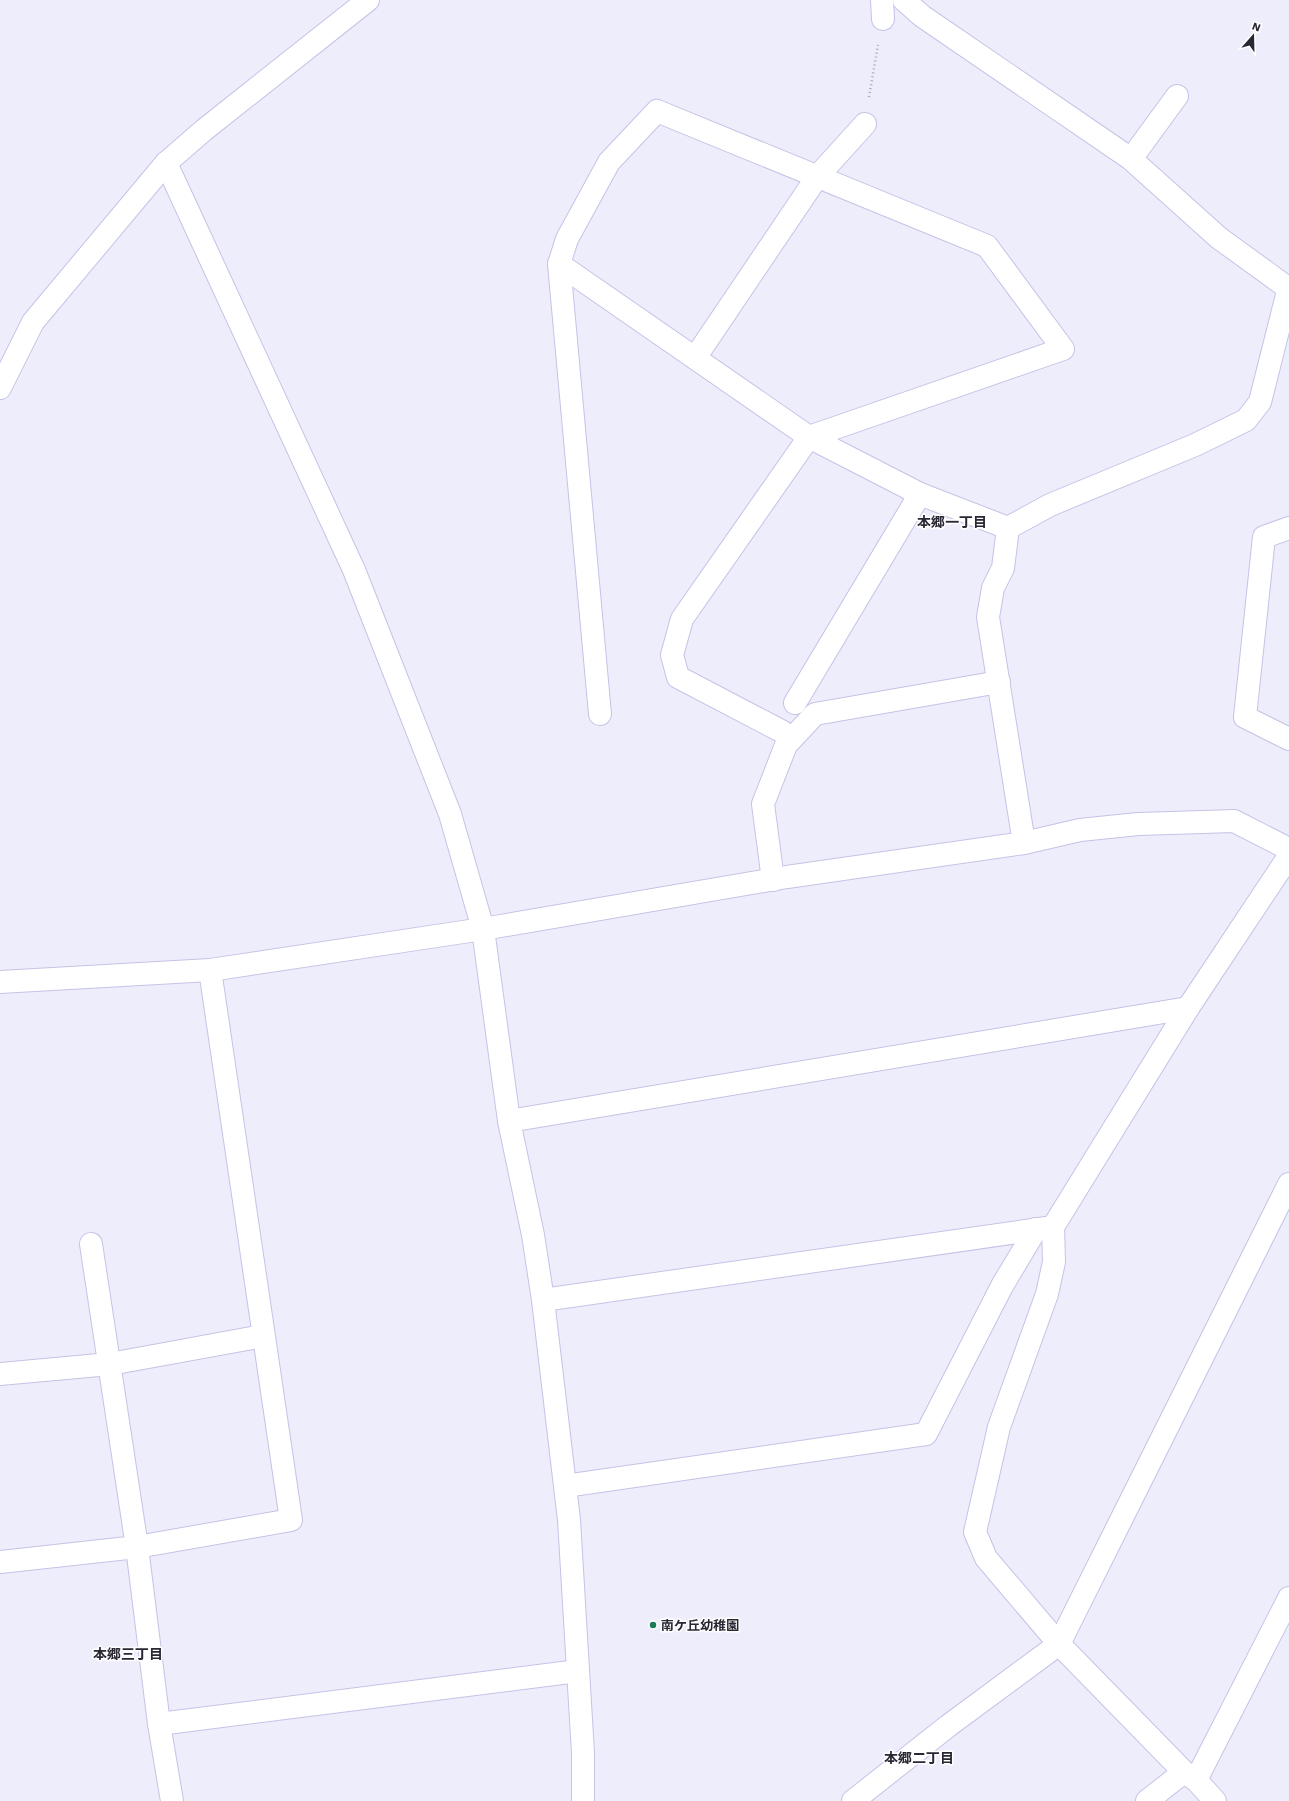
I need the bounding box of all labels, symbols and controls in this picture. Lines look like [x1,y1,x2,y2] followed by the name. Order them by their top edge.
[1233,16,1273,56] north arrow
[1250,20,1262,35] text: N
[917,514,987,530] district label: 本郷一丁目
[661,1618,739,1633] place label: 南ケ丘幼稚園
[648,1620,658,1630] marker: 南ケ丘幼稚園
[93,1646,163,1662] district label: 本郷三丁目
[884,1750,954,1766] district label: 本郷二丁目

